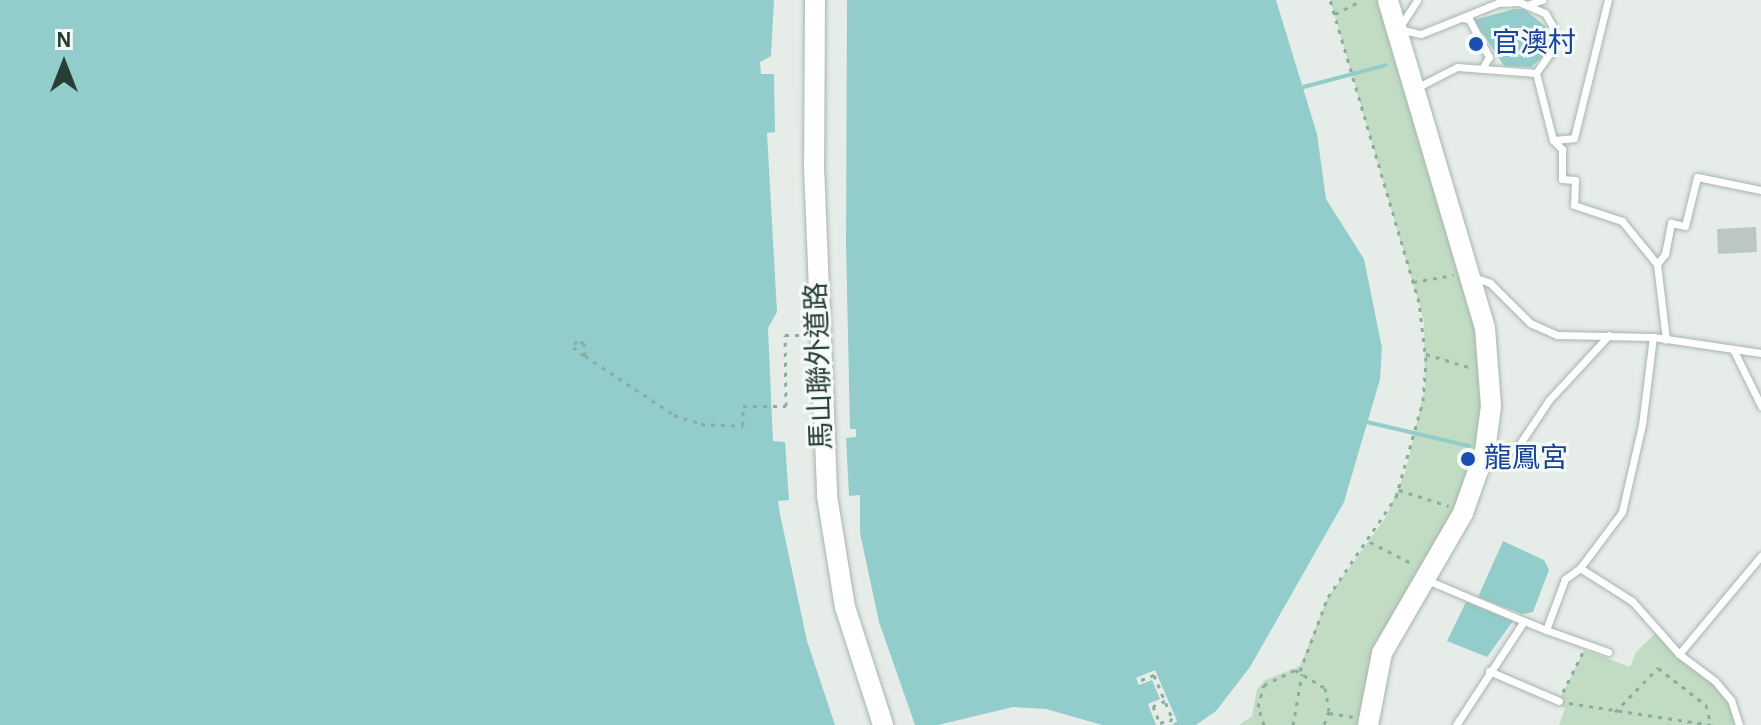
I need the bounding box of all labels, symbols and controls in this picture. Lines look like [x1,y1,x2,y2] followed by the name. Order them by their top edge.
[24,24,104,104] north arrow
[1492,27,1576,61] place label: 官澳村
[56,29,72,51] text: N
[1467,35,1485,53] marker: 官澳村
[800,281,840,451] street label: 馬山聯外道路
[1484,442,1568,476] place label: 龍鳳宮
[1459,450,1477,468] marker: 龍鳳宮

